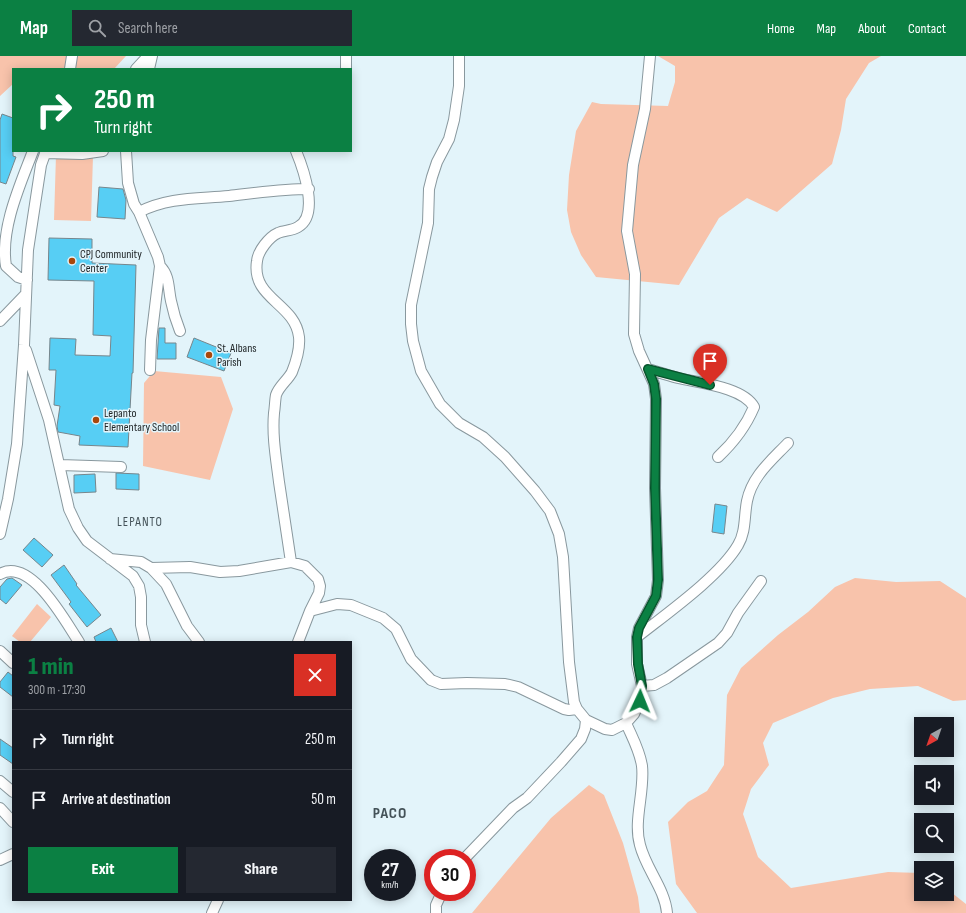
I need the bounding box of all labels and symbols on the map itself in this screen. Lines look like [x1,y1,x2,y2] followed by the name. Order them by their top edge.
[80,247,142,276] place label: CPJ Community Center
[67,256,77,266] marker: CPJ Community Center
[217,341,257,370] place label: St. Albans Parish
[693,344,727,385] pin
[204,350,214,360] marker: St. Albans Parish
[104,406,179,435] place label: Lepanto Elementary School
[91,415,101,425] marker: Lepanto Elementary School
[117,514,163,530] district label: LEPANTO
[619,680,661,722] position arrow
[914,717,954,757] north arrow
[373,804,407,823] district label: PACO
[424,849,476,901] speed limit sign: 30

